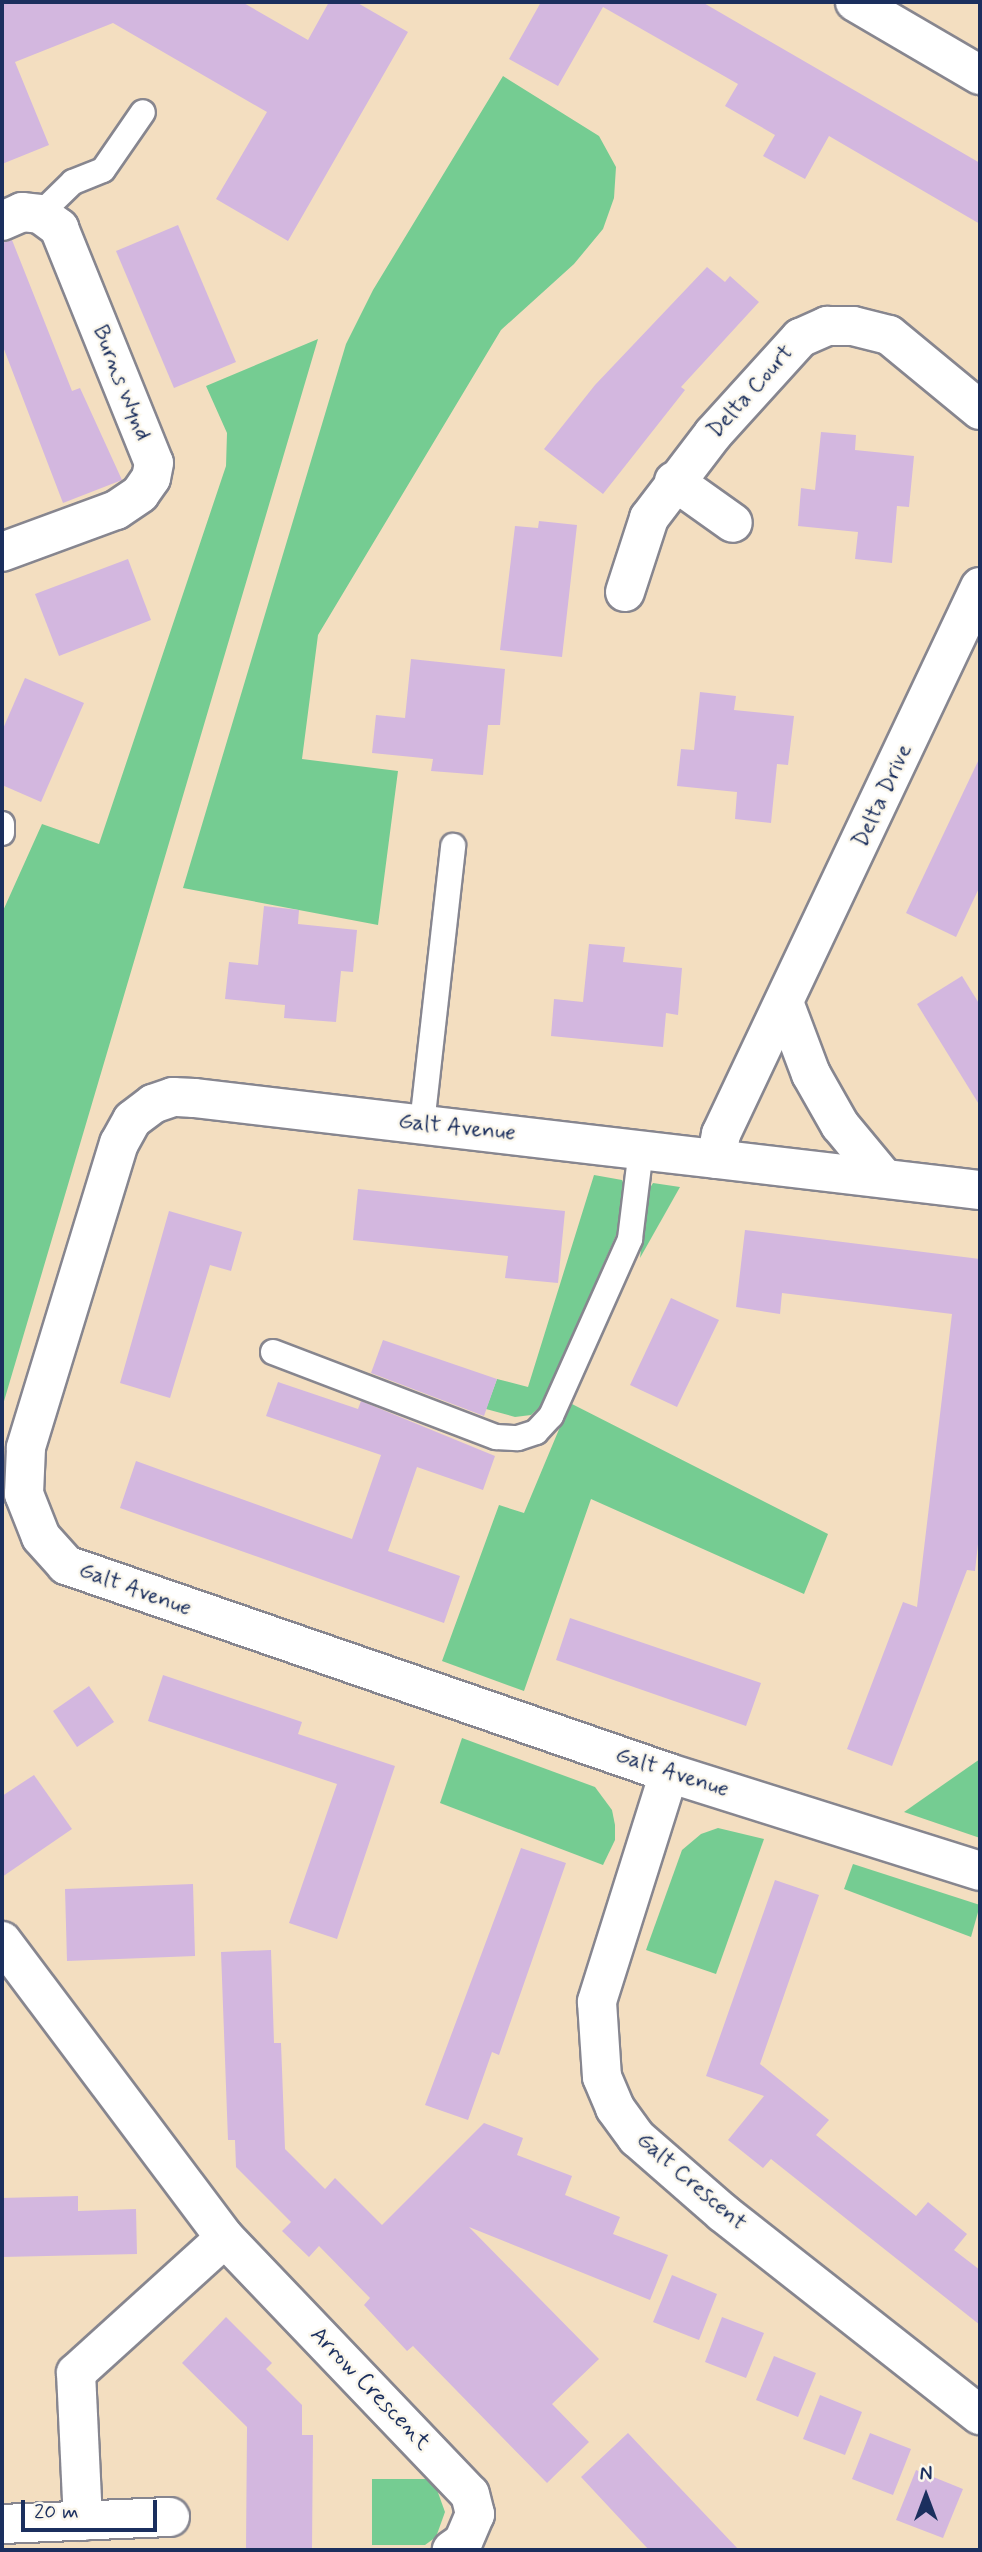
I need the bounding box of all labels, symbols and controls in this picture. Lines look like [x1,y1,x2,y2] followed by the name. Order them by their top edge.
[84,318,158,448] street label: Burns Wynd
[702,340,800,444] street label: Delta Court
[847,740,919,852] street label: Delta Drive
[395,1108,519,1148] street label: Galt Avenue
[74,1556,196,1624] street label: Galt Avenue
[610,1741,734,1805] street label: Galt Avenue
[630,2127,752,2237] street label: Galt Crescent
[307,2324,433,2454] street label: Arrow Crescent
[891,2461,961,2531] north arrow
[920,2462,932,2487] text: N
[24,2486,161,2530] scale bar
[34,2498,79,2526] text: 20 m

